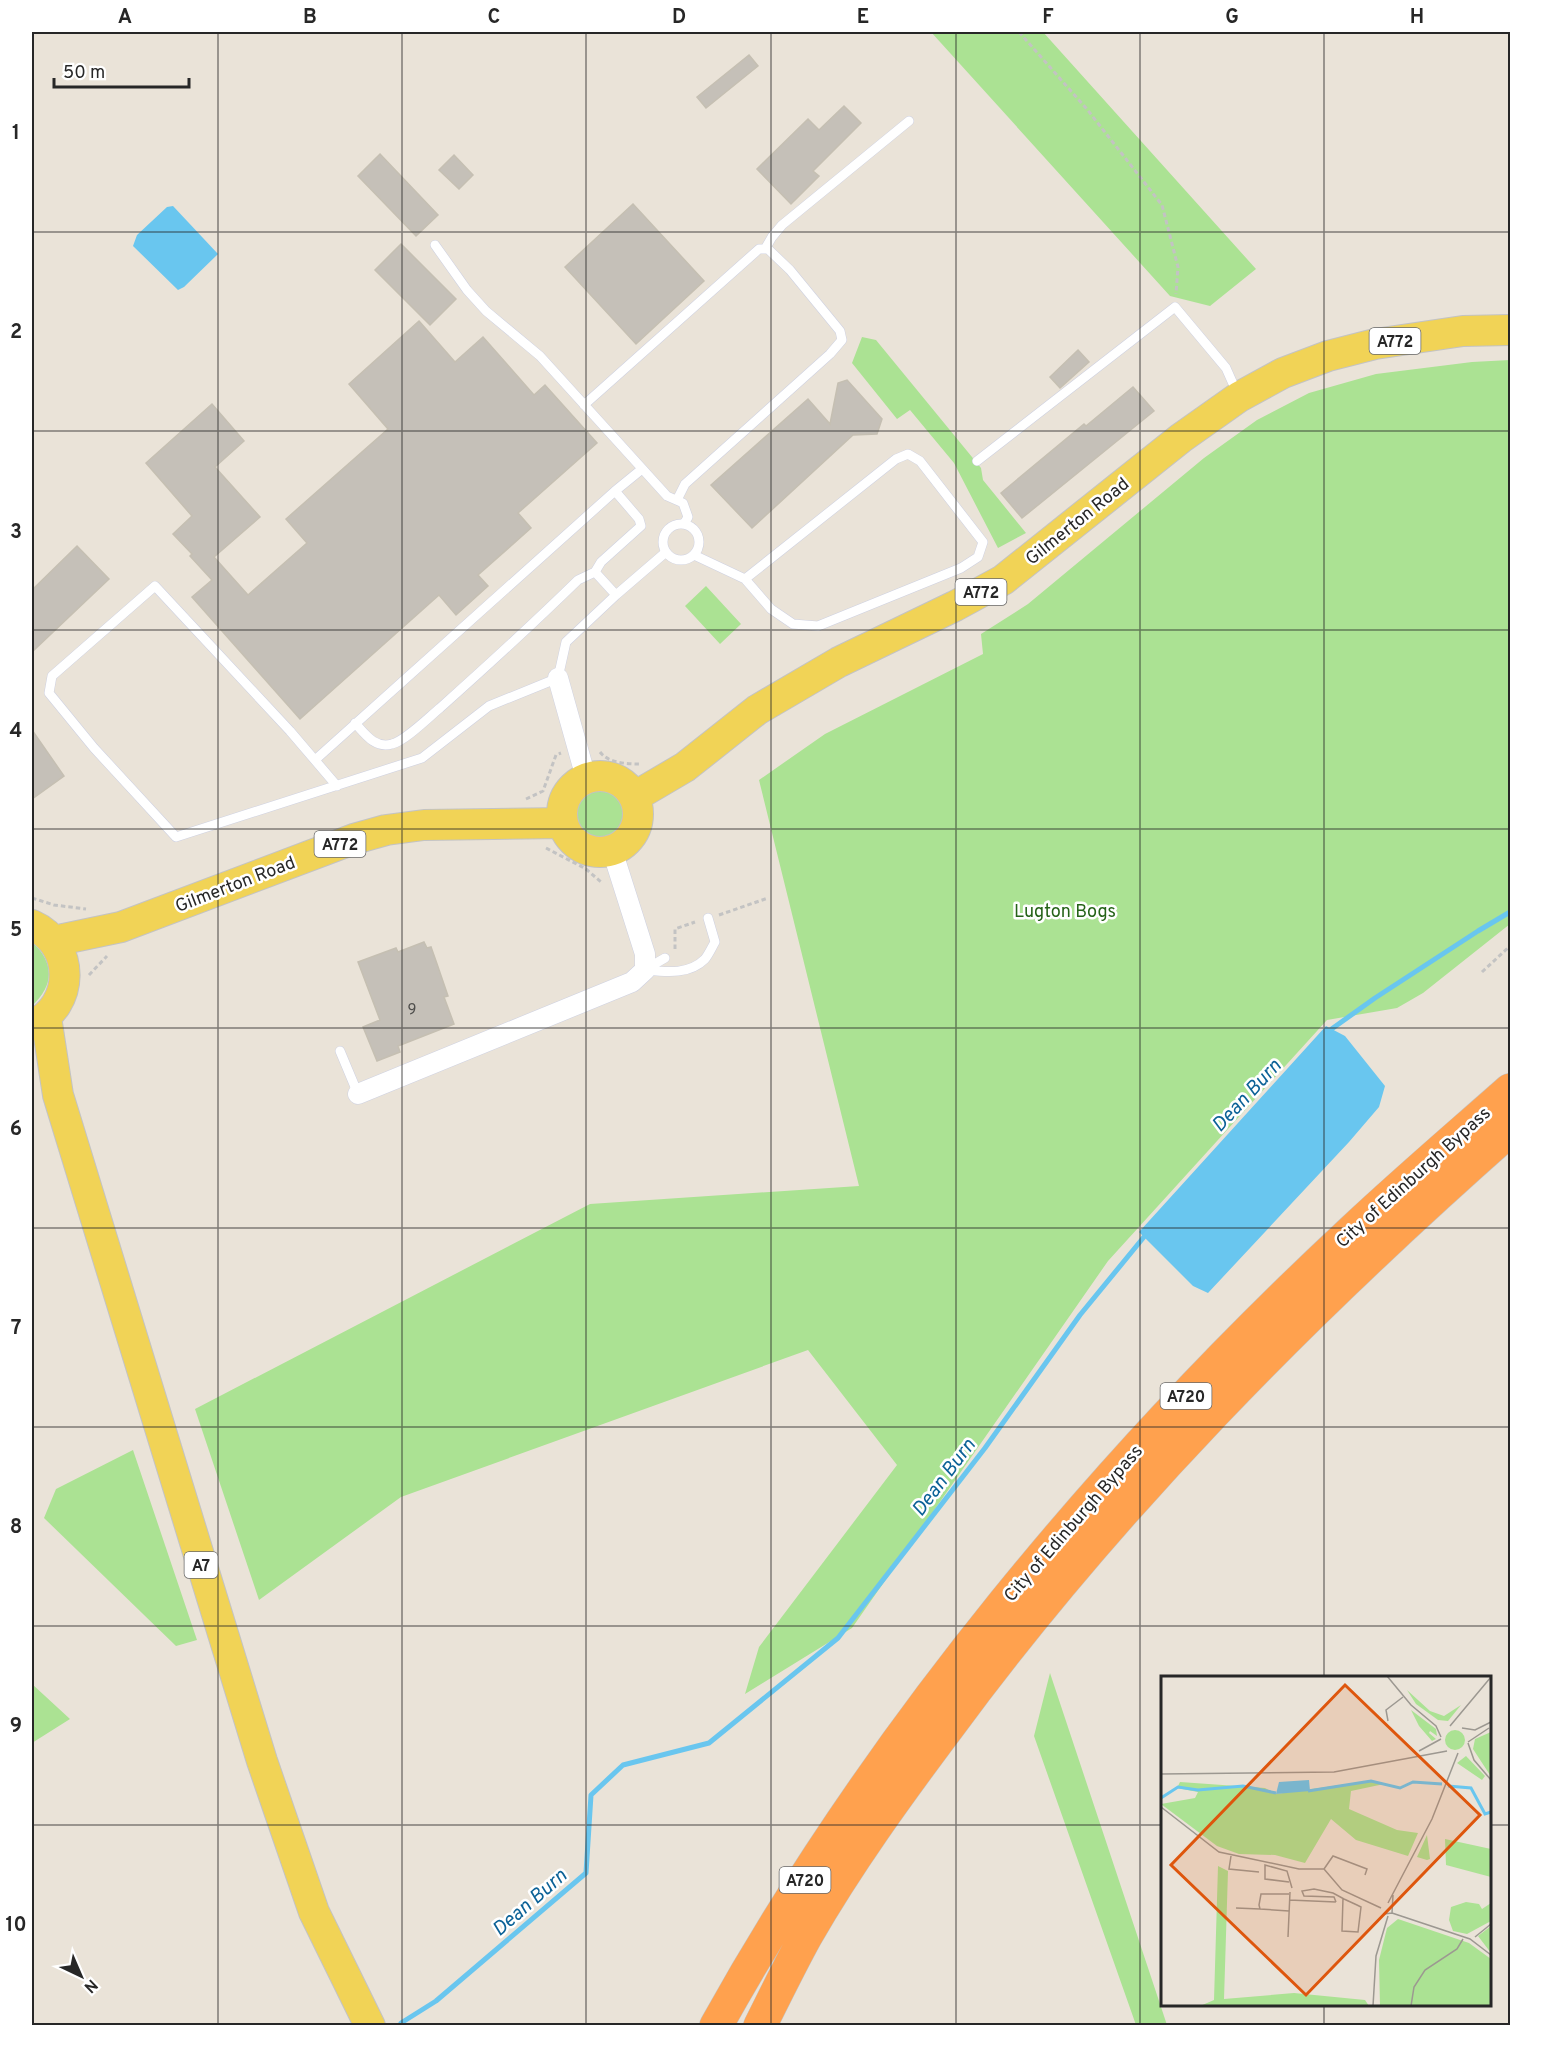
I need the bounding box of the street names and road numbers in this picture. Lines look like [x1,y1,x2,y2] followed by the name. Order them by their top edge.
[1370,328,1420,354] road number: A772
[1021,473,1135,571] street label: Gilmerton Road
[956,579,1006,605] road number: A772
[314,831,366,857] road number: A772
[172,852,299,919] street label: Gilmerton Road
[1332,1102,1496,1254] street label: City of Edinburgh Bypass
[1160,1383,1212,1409] road number: A720
[1000,1441,1149,1607] street label: City of Edinburgh Bypass
[184,1552,218,1578] road number: A7
[780,1867,830,1893] road number: A720

